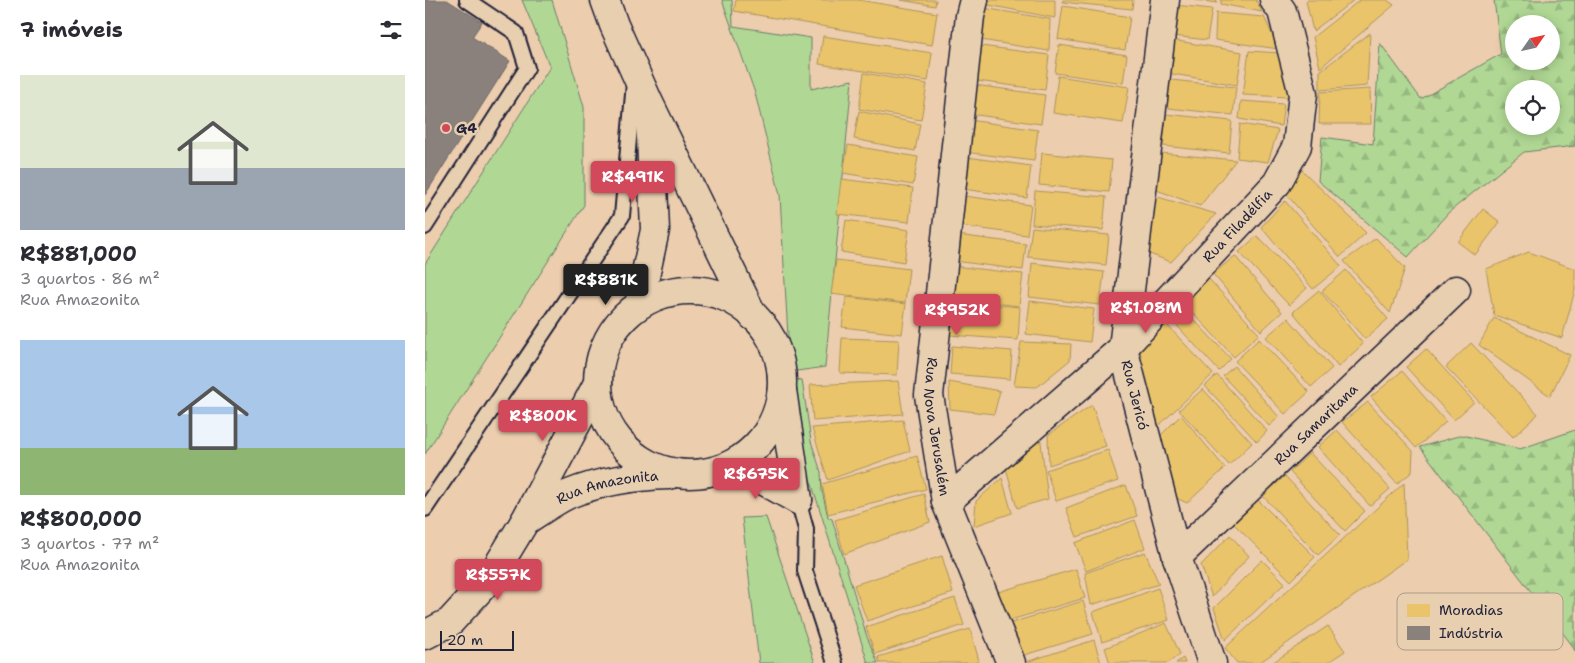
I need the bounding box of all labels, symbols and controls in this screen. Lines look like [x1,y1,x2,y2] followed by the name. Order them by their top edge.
[1505,15,1560,70] north arrow
[1505,15,1560,135] map controls
[20,16,123,44] text: 7 imóveis
[377,16,405,44] icon: filters
[1505,80,1560,135] button: locate
[168,108,258,198] icon: home
[456,119,477,137] place label: G4
[440,122,452,134] marker: G4
[592,160,674,203] pin: R$491K
[602,166,664,187] text: R$491K
[1199,185,1276,266] street label: Rua Filadélfia
[20,240,137,268] text: R$881,000
[565,264,647,306] pin: R$881K
[20,268,160,289] text: 3 quartos · 86 m²
[574,269,638,290] text: R$881K
[20,289,140,310] text: Rua Amazonita
[1100,292,1192,334] pin: R$1.08M
[916,294,998,336] pin: R$952K
[1110,297,1182,318] text: R$1.08M
[924,299,990,320] text: R$952K
[920,357,954,497] street label: Rua Nova Jerusalém
[1117,358,1153,432] street label: Rua Jericó
[168,373,258,463] icon: home
[1270,380,1362,469] street label: Rua Samaritana
[502,400,584,442] pin: R$800K
[509,405,577,426] text: R$800K
[715,458,797,500] pin: R$675K
[724,463,788,484] text: R$675K
[553,466,659,508] street label: Rua Amazonita
[20,505,142,533] text: R$800,000
[20,533,159,554] text: 3 quartos · 77 m²
[20,554,140,575] text: Rua Amazonita
[457,558,539,601] pin: R$557K
[466,564,530,585] text: R$557K
[1397,593,1563,650] legend
[1439,601,1503,619] text: Moradias
[1439,624,1503,642] text: Indústria
[440,628,514,651] scale bar
[447,631,483,649] text: 20 m

